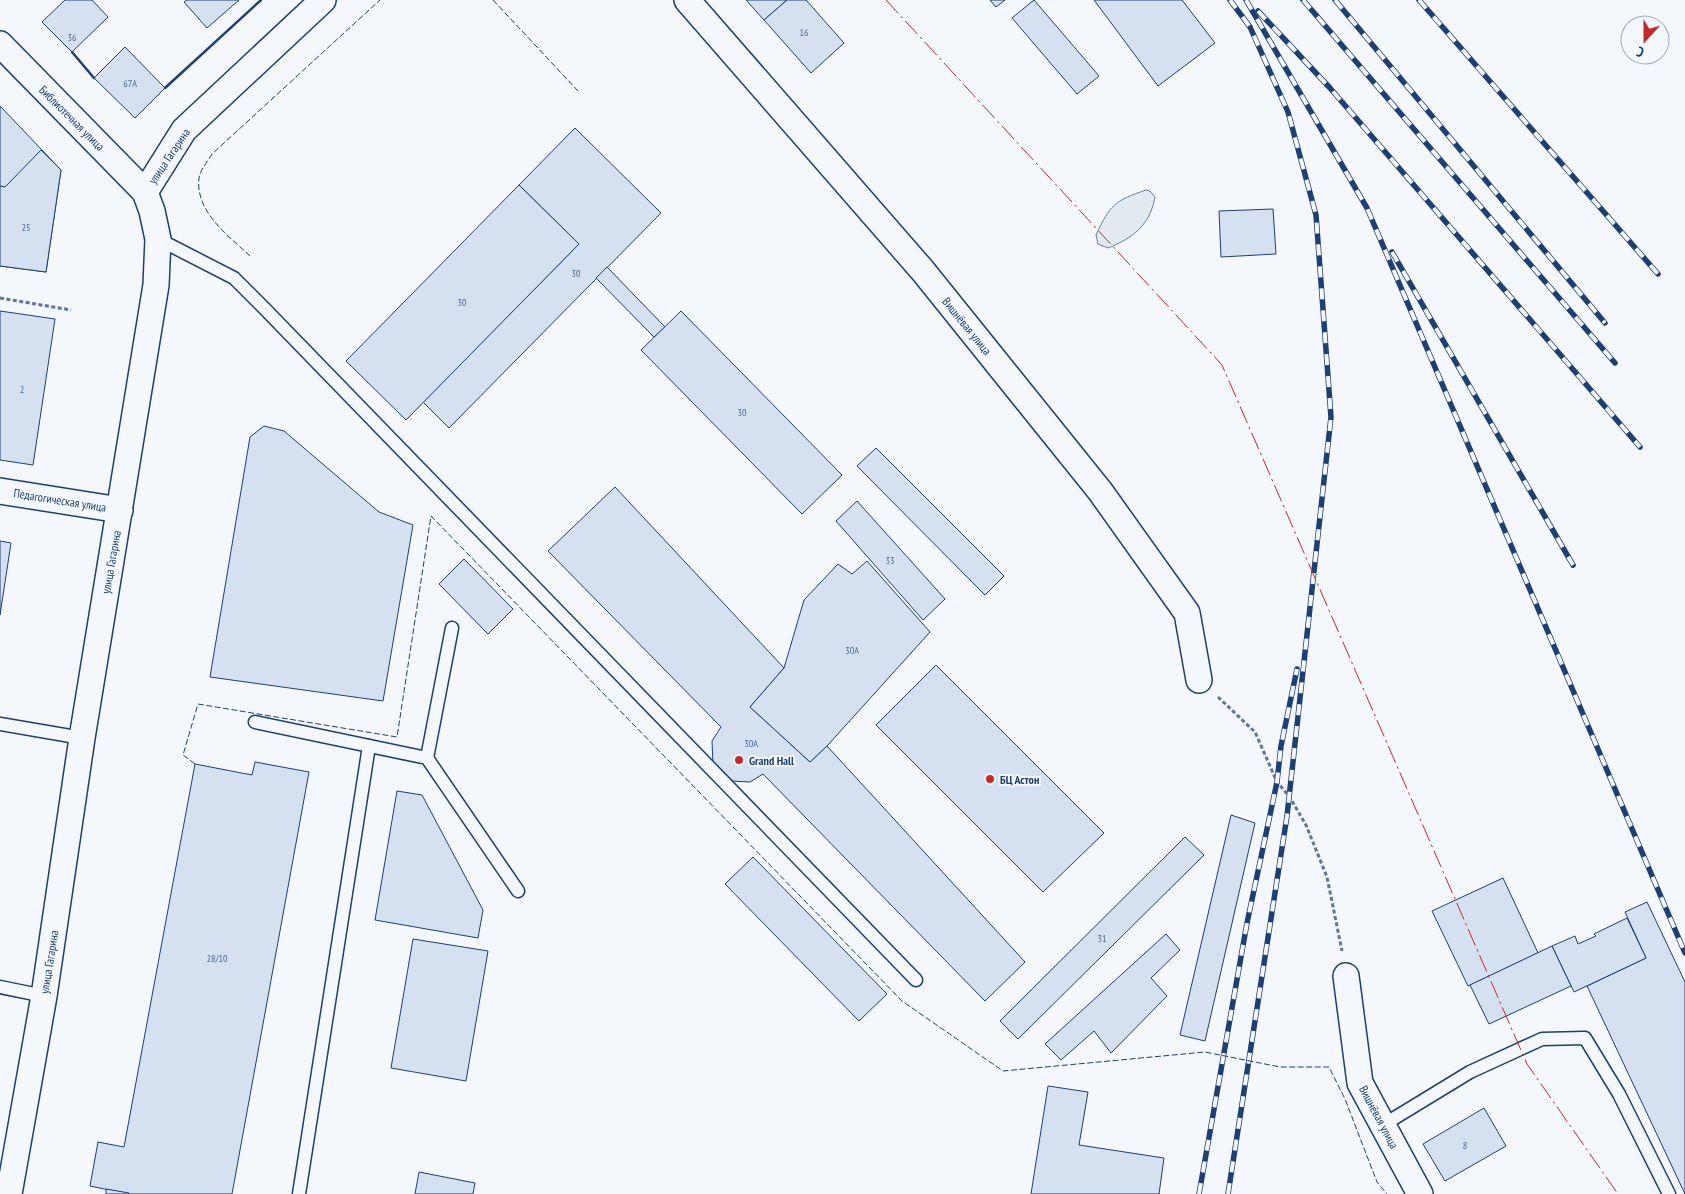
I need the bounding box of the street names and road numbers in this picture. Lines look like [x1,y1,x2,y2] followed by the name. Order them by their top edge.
[36,82,108,154] street label: Библиотечная улица
[145,125,193,187] street label: улица Гагарина
[939,294,995,358] street label: Вишнёвая улица
[13,485,108,515] street label: Педагогическая улица
[98,529,124,595] street label: улица Гагарина
[37,929,61,995] street label: улица Гагарина
[1356,1083,1402,1151] street label: Вишнёвая улица

